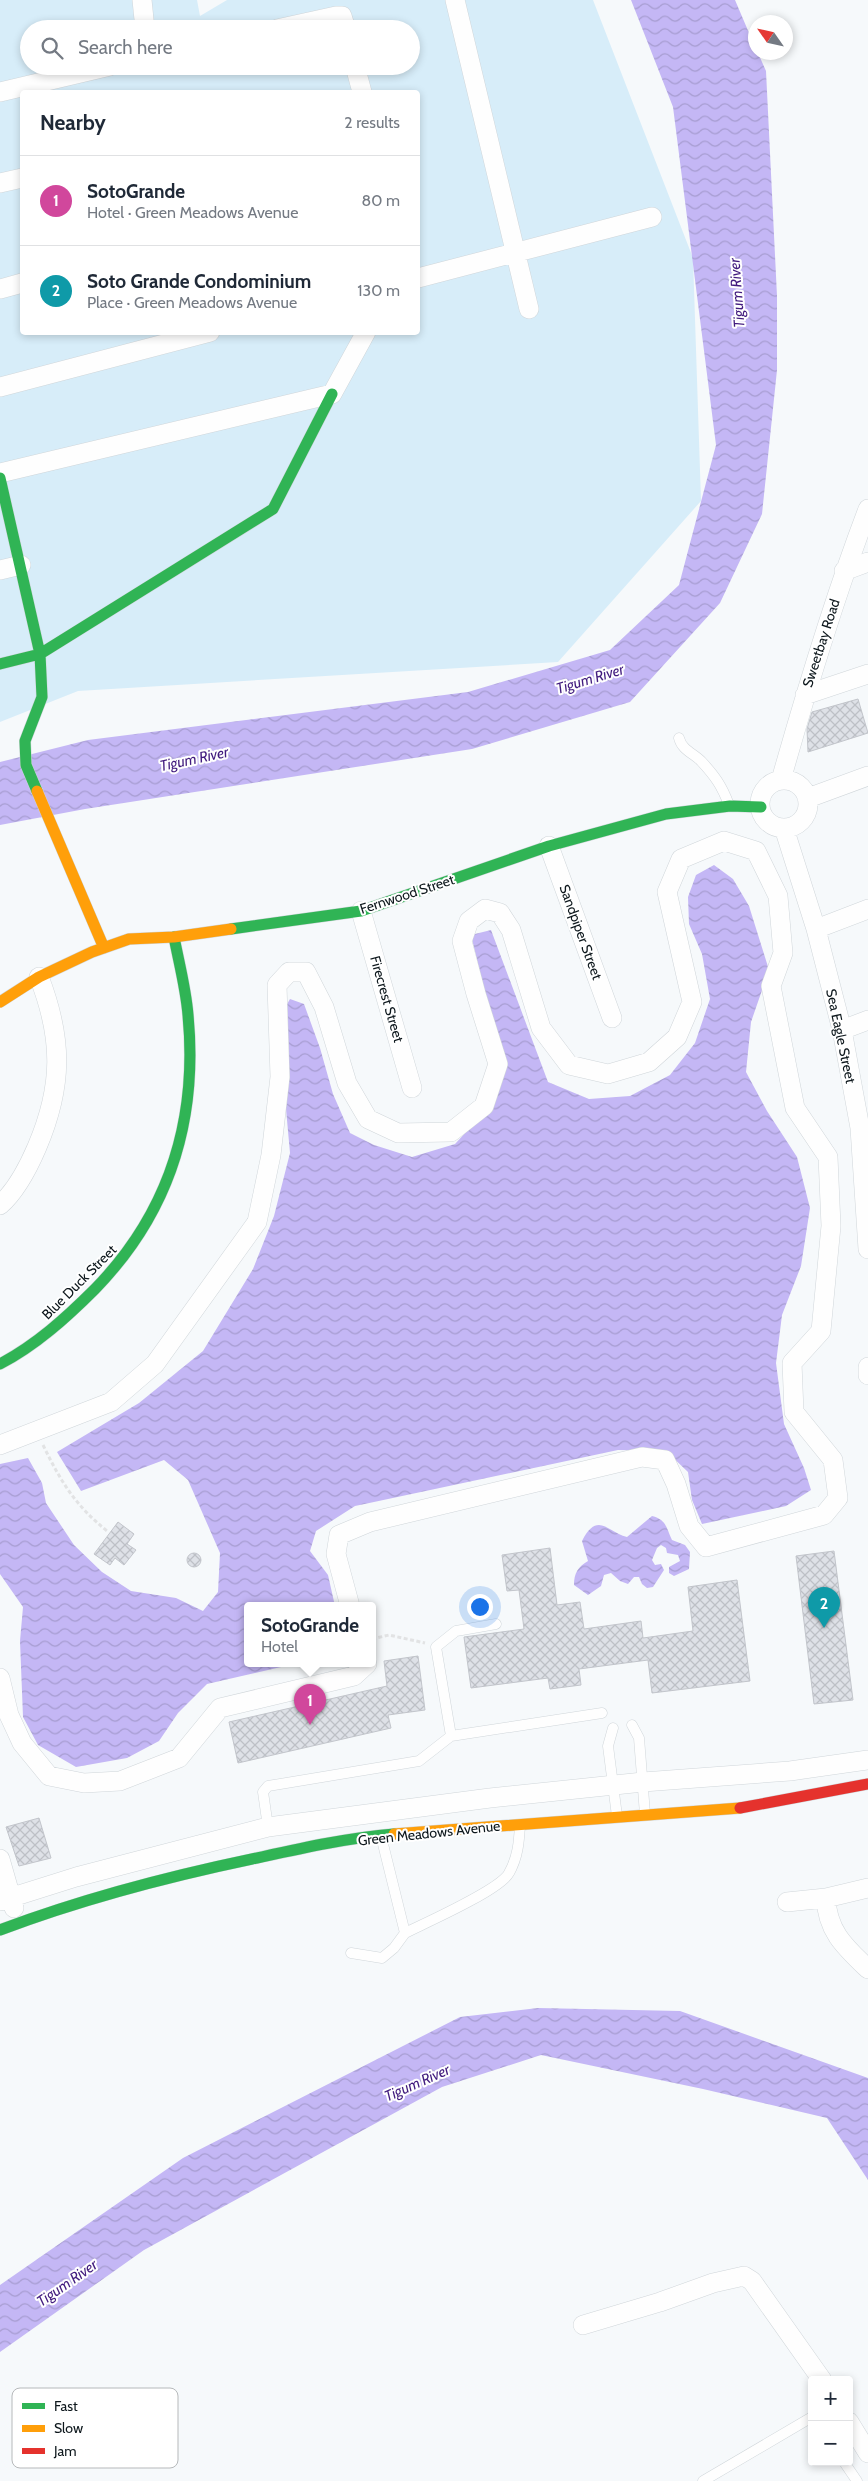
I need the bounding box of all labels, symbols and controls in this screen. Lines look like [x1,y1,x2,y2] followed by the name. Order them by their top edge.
[748,15,793,60] north arrow
[20,20,420,75] search box
[38,34,66,62] icon: search
[78,36,172,59] text: Search here
[40,110,106,135] text: Nearby
[344,113,400,132] text: 2 results
[87,180,185,203] text: SotoGrande
[53,191,59,210] text: 1
[362,191,400,210] text: 80 m
[87,203,298,222] text: Hotel · Green Meadows Avenue
[725,256,748,328] water label: Tigum River
[87,270,311,293] text: Soto Grande Condominium
[52,281,60,300] text: 2
[357,281,400,300] text: 130 m
[87,293,297,312] text: Place · Green Meadows Avenue
[798,596,844,690] street label: Sweetbay Road
[554,660,627,698] water label: Tigum River
[158,743,231,775] water label: Tigum River
[357,870,457,918] street label: Fernwood Street
[555,882,607,982] street label: Sandpiper Street
[366,954,408,1045] street label: Firecrest Street
[822,987,860,1085] street label: Sea Eagle Street
[38,1241,120,1323] street label: Blue Duck Street
[808,1587,840,1628] pin: 2
[467,1594,493,1620] your location
[244,1602,376,1667] popup
[261,1614,359,1637] text: SotoGrande
[261,1637,298,1656] text: Hotel
[294,1684,326,1725] pin: 1
[357,1817,501,1849] street label: Green Meadows Avenue
[381,2060,454,2105] water label: Tigum River
[33,2255,102,2310] water label: Tigum River
[808,2376,853,2466] map controls
[808,2376,853,2421] button: +
[12,2388,178,2468] legend
[54,2397,78,2415] text: Fast
[54,2419,83,2437] text: Slow
[808,2421,853,2466] button: −
[53,2442,76,2460] text: Jam

